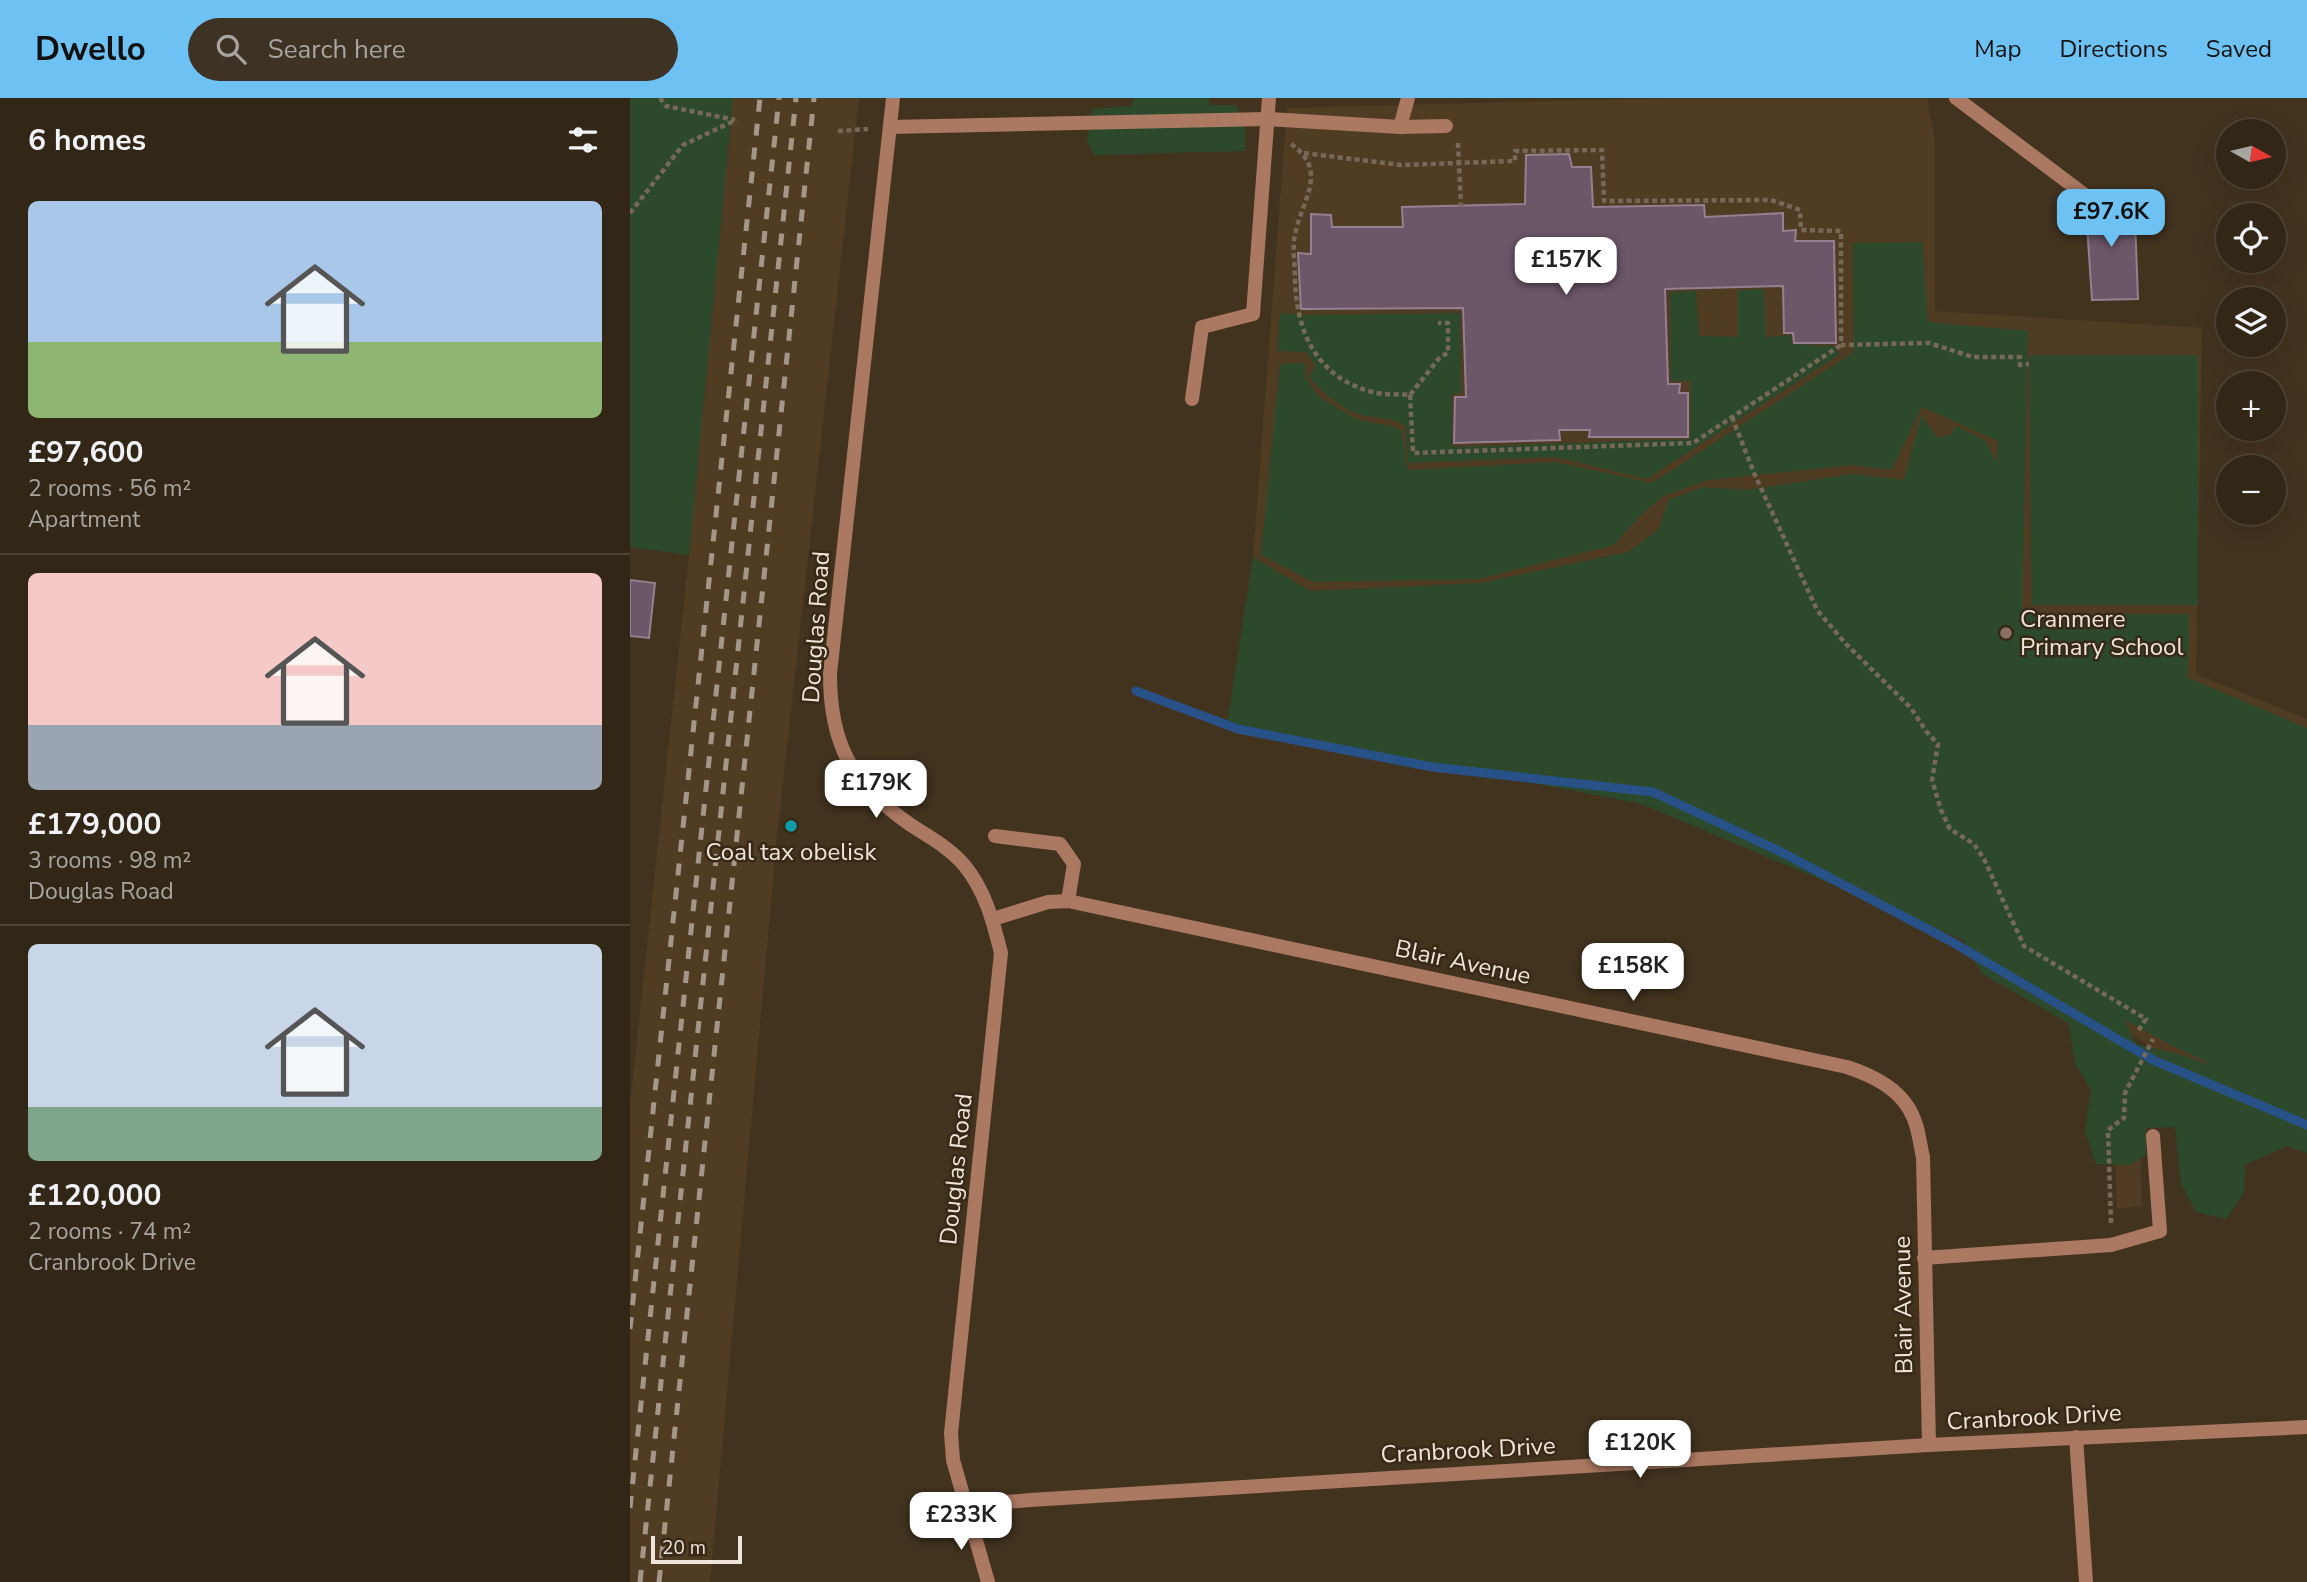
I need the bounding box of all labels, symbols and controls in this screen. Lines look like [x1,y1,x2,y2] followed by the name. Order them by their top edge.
[188,18,678,81] search box
[35,27,146,72] text: Dwello
[212,30,250,68] icon: search
[268,32,406,67] text: Search here
[1974,33,2021,65] text: Map
[2059,33,2168,65] text: Directions
[2206,33,2272,65] text: Saved
[2216,119,2286,189] north arrow
[2216,119,2286,525] map controls
[28,120,146,161] text: 6 homes
[564,121,602,159] icon: filters
[2054,190,2168,249] pin: £97.6K
[2073,196,2149,227] text: £97.6K
[2216,203,2286,273] button: locate
[1517,238,1615,297] pin: £157K
[1531,244,1601,275] text: £157K
[252,246,378,372] icon: home
[2216,287,2286,357] button: layers
[2216,371,2286,441] button: +
[28,432,143,473] text: £97,600
[2216,455,2286,525] button: −
[28,473,191,504] text: 2 rooms · 56 m²
[28,504,140,535] text: Apartment
[795,550,837,704] street label: Douglas Road
[2020,603,2184,663] place label: Cranmere Primary School
[252,618,378,744] icon: home
[1998,625,2014,641] marker: Cranmere Primary School
[827,760,925,820] pin: £179K
[841,767,911,798] text: £179K
[28,804,161,845] text: £179,000
[783,818,799,834] marker: Coal tax obelisk
[706,836,877,868] place label: Coal tax obelisk
[28,845,191,876] text: 3 rooms · 98 m²
[28,876,174,907] text: Douglas Road
[1392,932,1534,992] street label: Blair Avenue
[1584,944,1682,1003] pin: £158K
[1598,950,1668,981] text: £158K
[252,989,378,1115] icon: home
[932,1092,980,1246] street label: Douglas Road
[28,1175,161,1216] text: £120,000
[28,1216,191,1247] text: 2 rooms · 74 m²
[1886,1236,1920,1374] street label: Blair Avenue
[28,1247,196,1278] text: Cranbrook Drive
[1946,1396,2122,1438] street label: Cranbrook Drive
[1591,1420,1689,1480] pin: £120K
[1605,1427,1675,1458] text: £120K
[1380,1429,1556,1471] street label: Cranbrook Drive
[912,1492,1010,1552] pin: £233K
[926,1499,996,1530] text: £233K
[651,1533,742,1565] scale bar
[662,1535,706,1561] text: 20 m

